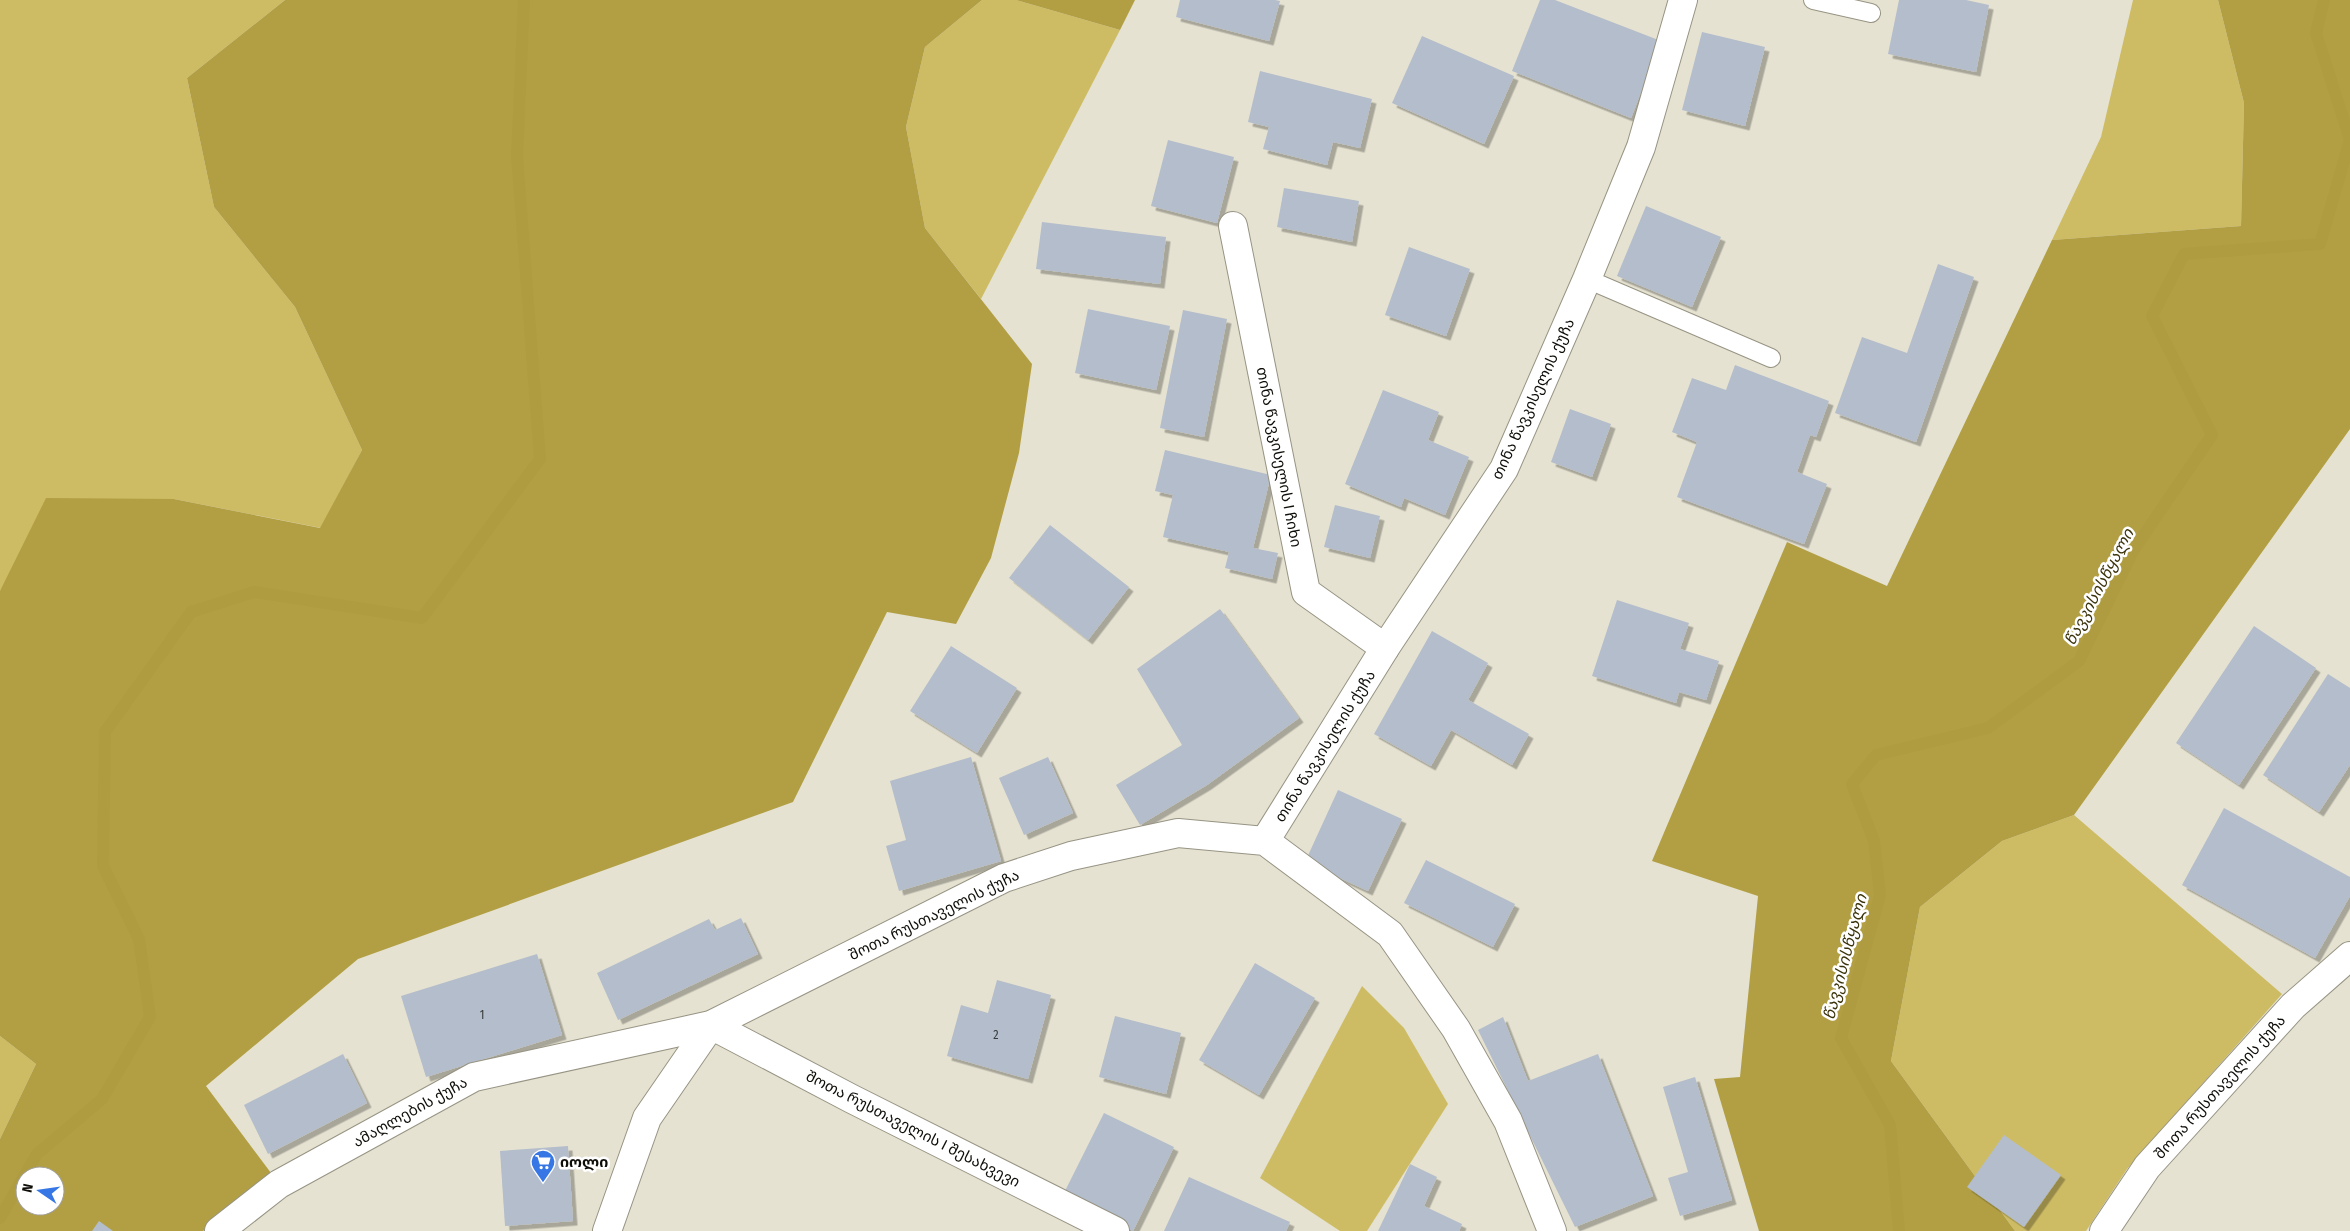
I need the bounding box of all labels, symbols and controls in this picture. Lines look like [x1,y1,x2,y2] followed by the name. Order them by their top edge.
[1488,316,1578,482] street label: თინა წავკისელის ქუჩა
[1253,365,1305,549] street label: თინა წავკისელის I ჩიხი
[2060,525,2138,648] water label: წავკისისწყალი
[1271,667,1379,825] street label: თინა წავკისელის ქუჩა
[846,866,1022,964] street label: შოთა რუსთაველის ქუჩა
[1819,892,1871,1022] water label: წავკისისწყალი
[480,1008,484,1022] house number: 1
[2151,1011,2289,1163] street label: შოთა რუსთაველის ქუჩა
[993,1028,999,1042] house number: 2
[803,1067,1023,1191] street label: შოთა რუსთაველის I შესახვევი
[350,1073,470,1151] street label: ამაღლების ქუჩა
[530,1149,556,1183] supermarket icon: იოლი
[560,1153,608,1171] place label: იოლი
[15,1166,65,1216] north arrow
[19,1182,37,1194] text: N

